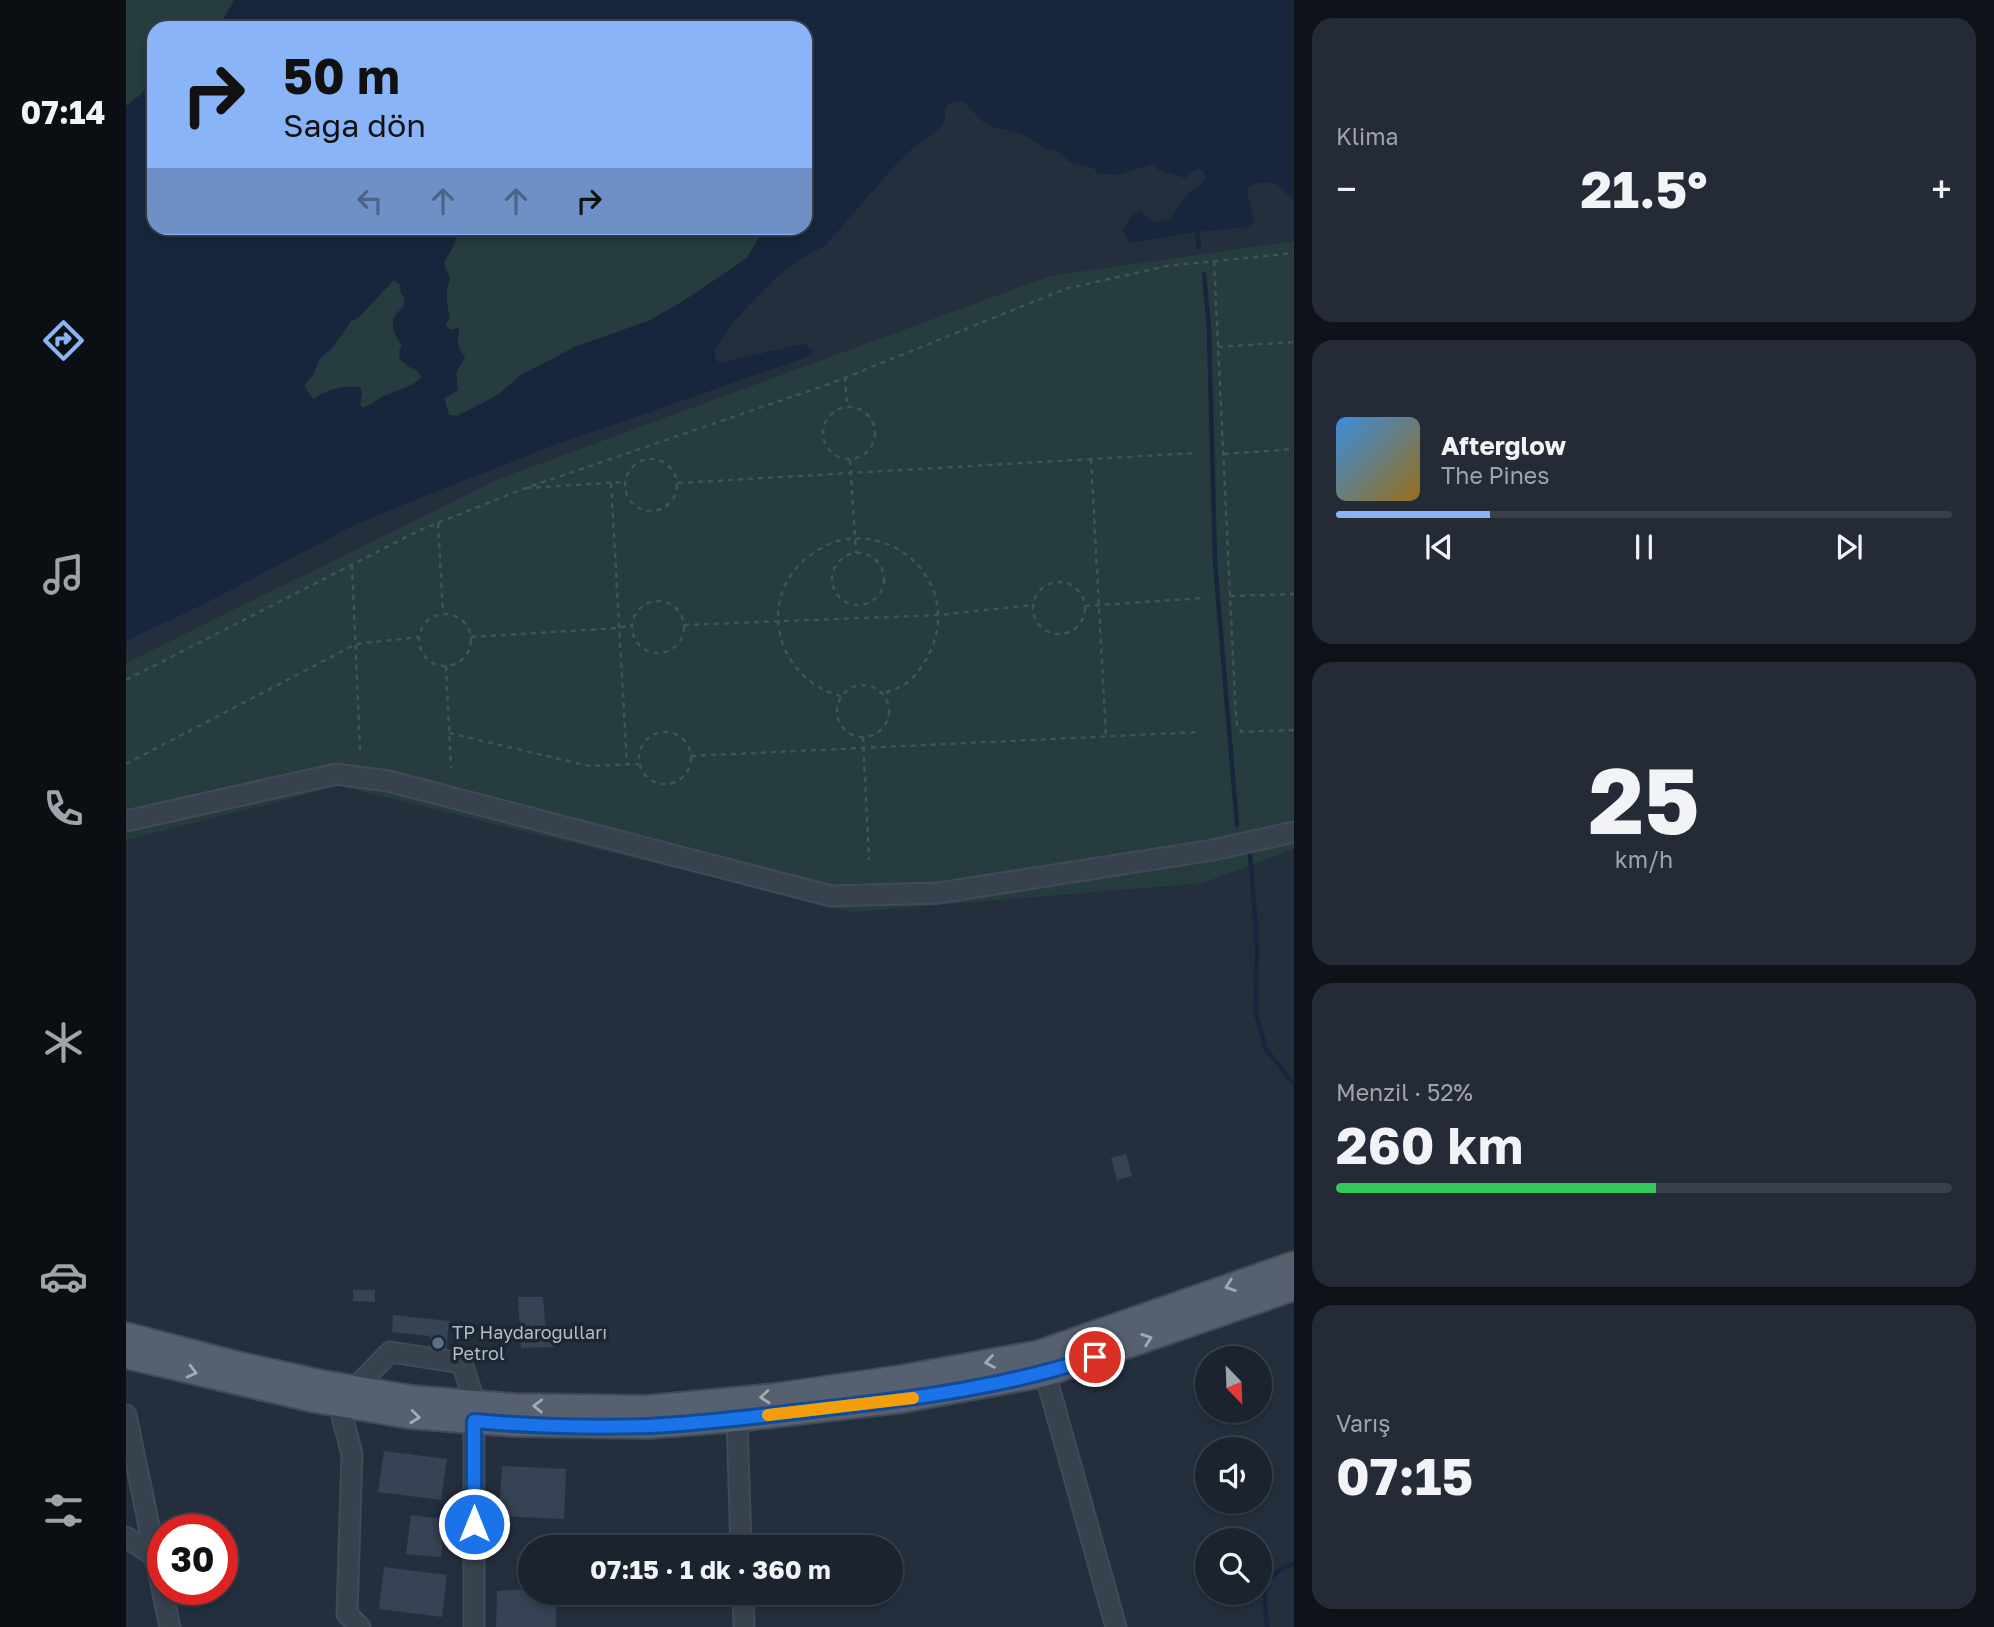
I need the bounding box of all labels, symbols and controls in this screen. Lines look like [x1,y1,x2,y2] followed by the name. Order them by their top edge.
[283,46,400,105] text: 50 m
[168,49,259,140] icon: right
[21,93,105,131] text: 07:14
[283,106,426,144] text: Sağa dön
[1336,122,1399,150] text: Klima
[1580,157,1708,219] text: 21.5°
[1336,166,1357,211] text: −
[1931,166,1952,211] text: +
[351,182,389,220] icon: left
[424,182,462,220] icon: ahead
[497,182,535,220] icon: ahead
[570,182,608,220] icon: right
[39,316,88,365] icon: directions
[1441,430,1566,461] text: Afterglow
[1441,461,1549,489] text: The Pines
[1420,528,1458,566] icon: previous
[1625,528,1663,566] icon: pause
[1830,528,1868,566] icon: next
[39,550,88,599] icon: music
[1588,745,1700,854] text: 25
[39,784,88,833] icon: phone
[1615,845,1673,873] text: km/h
[39,1018,88,1067] icon: climate
[1336,1078,1473,1106] text: Menzil · 52%
[1336,1113,1523,1175] text: 260 km
[39,1252,88,1301] icon: car
[1224,1278,1236,1292] one-way arrow
[452,1321,607,1364] place label: TP Haydaroğulları Petrol
[1065,1327,1125,1387] pin
[1141,1333,1153,1347] one-way arrow
[430,1335,446,1351] marker: TP Haydaroğulları Petrol
[1076,1338,1114,1376] icon: arrive
[1195,1346,1272,1423] north arrow
[1195,1346,1272,1605] map controls
[984,1353,996,1368] one-way arrow
[186,1364,198,1378] one-way arrow
[759,1389,770,1404] one-way arrow
[532,1398,543,1414] one-way arrow
[409,1409,421,1424] one-way arrow
[1336,1409,1390,1437] text: Varış
[1195,1437,1272,1514] button: sound
[1336,1444,1473,1506] text: 07:15
[39,1486,88,1535] icon: filters
[437,1487,511,1561] position arrow
[147,1514,238,1605] speed limit sign: 30
[1195,1528,1272,1605] button: search
[590,1554,831,1585] text: 07:15 · 1 dk · 360 m

